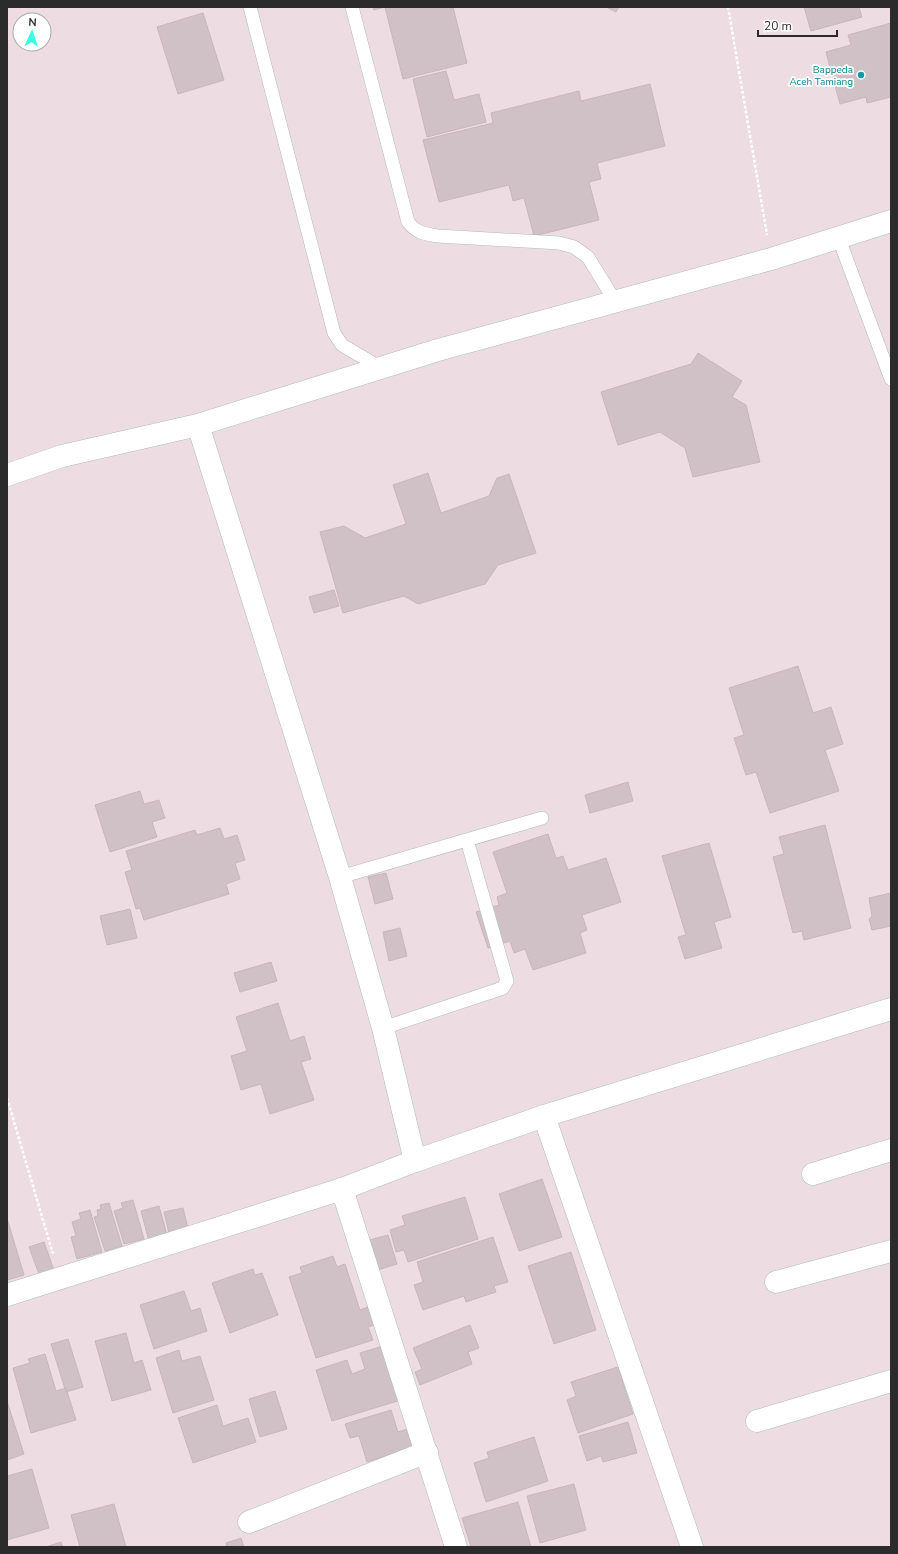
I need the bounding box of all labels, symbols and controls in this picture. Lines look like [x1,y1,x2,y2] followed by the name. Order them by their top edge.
[12,12,52,52] north arrow
[758,12,837,38] scale bar
[28,15,37,30] text: N
[764,18,792,34] text: 20 m
[789,63,853,89] place label: Bappeda Aceh Tamiang
[856,70,866,80] marker: Bappeda Aceh Tamiang

